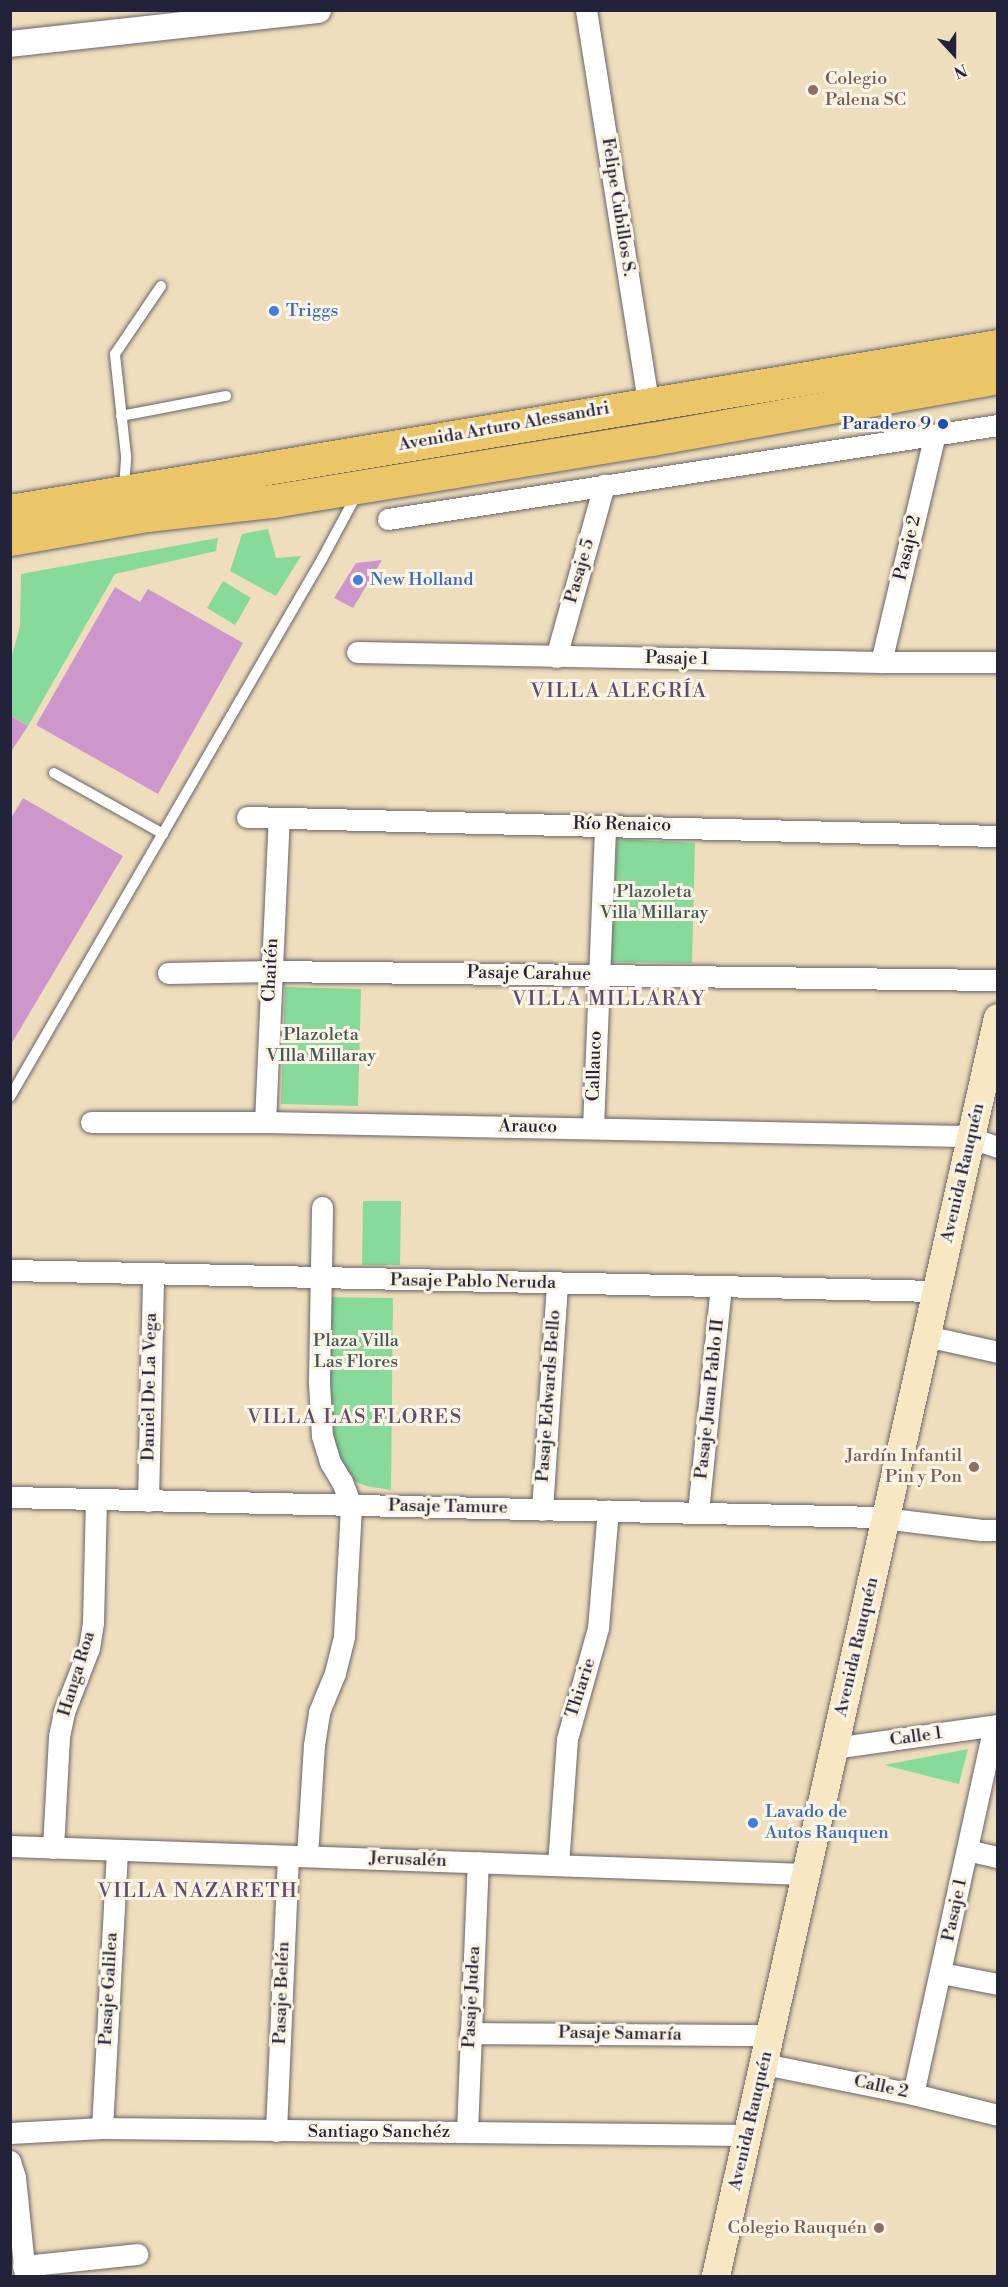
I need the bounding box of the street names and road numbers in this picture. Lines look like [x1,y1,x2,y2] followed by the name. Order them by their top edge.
[596,136,640,278] street label: Felipe Cubillos S.
[397,398,611,456] street label: Avenida Arturo Alessandri
[890,513,926,583] street label: Pasaje 2
[561,536,599,606] street label: Pasaje 5
[645,648,709,670] street label: Pasaje 1
[573,813,671,837] street label: Río Renaico
[259,937,283,1003] street label: Chaitén
[467,962,591,986] street label: Pasaje Carahue
[583,1030,607,1102] street label: Callauco
[936,1101,990,1245] street label: Avenida Rauquén
[499,1116,557,1138] street label: Arauco
[390,1270,556,1294] street label: Pasaje Pablo Neruda
[532,1309,566,1483] street label: Pasaje Edwards Bello
[138,1313,162,1461] street label: Daniel De La Vega
[691,1318,729,1480] street label: Pasaje Juan Pablo II
[388,1495,508,1519] street label: Pasaje Tamure
[830,1575,884,1719] street label: Avenida Rauquén
[54,1629,100,1719] street label: Hanga Roa
[561,1656,601,1720] street label: Thiarie
[888,1723,944,1751] street label: Calle 1
[369,1848,447,1872] street label: Jerusalén
[938,1877,972,1943] street label: Pasaje 1
[95,1932,123,2046] street label: Pasaje Galilea
[269,1941,295,2045] street label: Pasaje Belén
[459,1945,485,2049] street label: Pasaje Judea
[558,2022,682,2046] street label: Pasaje Samaría
[724,2049,778,2193] street label: Avenida Rauquén
[852,2071,910,2103] street label: Calle 2
[308,2121,450,2143] street label: Santiago Sanchéz

